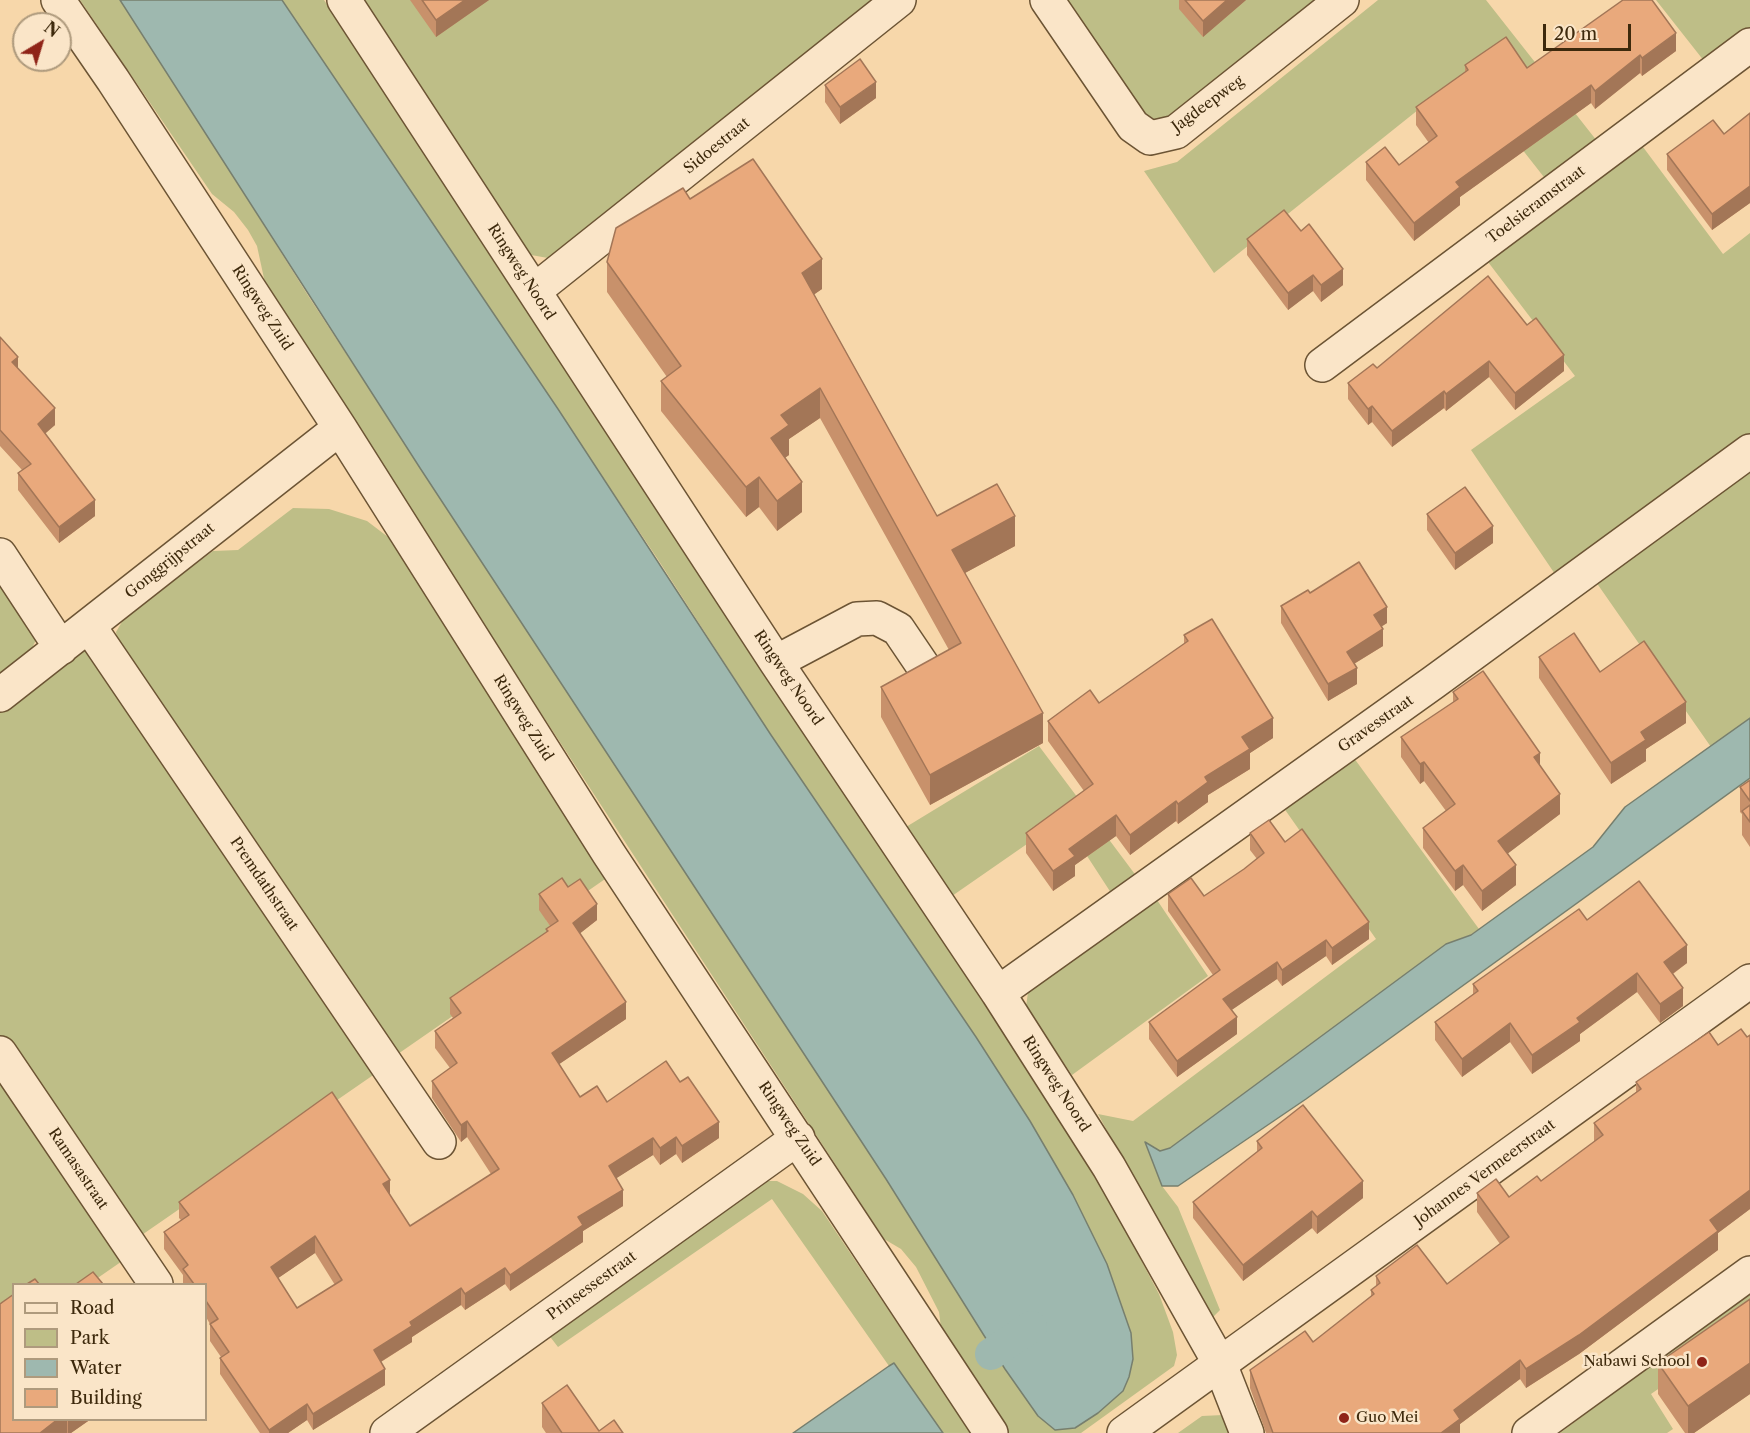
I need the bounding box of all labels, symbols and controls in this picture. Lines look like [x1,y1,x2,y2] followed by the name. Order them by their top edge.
[12,12,72,72] north arrow
[1546,12,1634,50] scale bar
[40,17,63,42] text: N
[1554,23,1597,45] text: 20 m
[1169,72,1247,136] street label: Jagdeepweg
[680,114,754,178] street label: Sidoestraat
[1483,162,1589,248] street label: Toelsieramstraat
[483,221,559,323] street label: Ringweg Noord
[228,262,296,354] street label: Ringweg Zuid
[122,519,218,603] street label: Gonggrijpstraat
[750,627,826,729] street label: Ringweg Noord
[489,672,557,764] street label: Ringweg Zuid
[1335,692,1417,756] street label: Gravesstraat
[226,834,302,934] street label: Premdathstraat
[1018,1033,1094,1135] street label: Ringweg Noord
[754,1078,824,1170] street label: Ringweg Zuid
[1411,1116,1559,1230] street label: Johannes Vermeerstraat
[44,1125,112,1213] street label: Ramasastraat
[544,1248,640,1324] street label: Prinsessestraat
[12,1283,207,1421] legend
[70,1297,115,1319] text: Road
[70,1327,109,1349] text: Park
[1583,1353,1690,1371] place label: Nabawi School
[1695,1355,1709,1369] marker: Nabawi School
[70,1357,122,1379] text: Water
[70,1387,142,1409] text: Building
[1356,1409,1418,1427] place label: Guo Mei
[1337,1411,1351,1425] marker: Guo Mei

